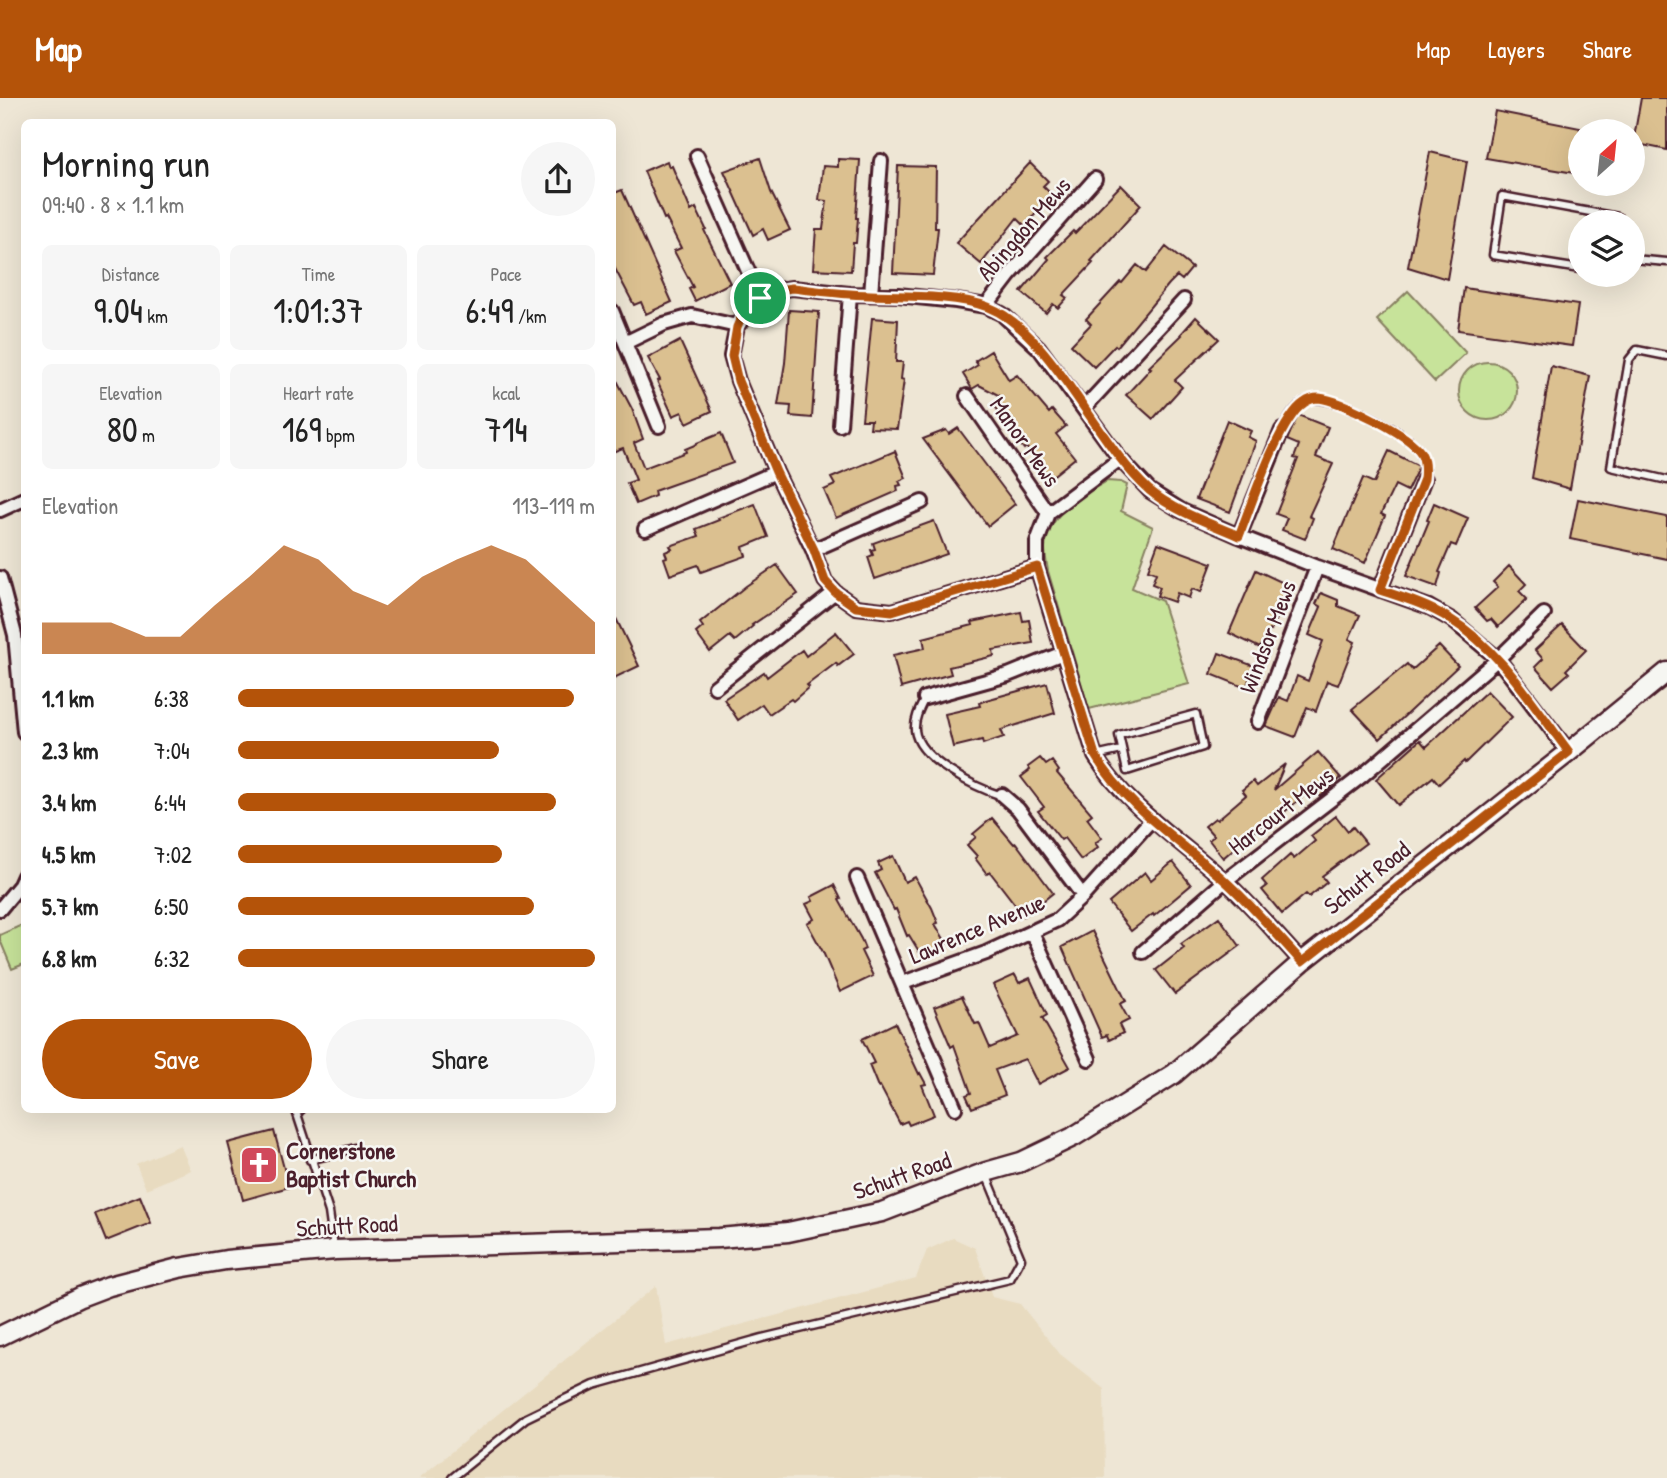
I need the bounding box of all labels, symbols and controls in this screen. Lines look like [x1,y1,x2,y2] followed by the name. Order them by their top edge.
[35,27,82,71] text: Map
[1416,33,1450,65] text: Map
[1488,33,1545,65] text: Layers
[1583,33,1632,65] text: Share
[1568,119,1645,196] north arrow
[1568,119,1645,287] map controls
[42,137,210,189] text: Morning run
[521,142,595,216] button: share
[969,170,1077,287] street label: Abingdon Mews
[42,189,184,220] text: 09:40 · 8 × 1.1 km
[1568,210,1645,287] button: layers
[102,261,160,287] text: Distance
[302,261,335,287] text: Time
[490,261,522,287] text: Pace
[730,268,790,328] pin
[741,279,779,317] icon: arrive
[94,287,143,334] text: 9.04
[273,287,364,334] text: 1:01:37
[466,287,514,334] text: 6:49
[143,303,168,329] text: km
[514,303,547,329] text: /km
[99,380,162,406] text: Elevation
[283,380,354,406] text: Heart rate
[492,380,520,406] text: kcal
[983,390,1069,493] street label: Manor Mews
[107,406,138,453] text: 80
[282,406,322,453] text: 169
[485,406,528,453] text: 714
[138,422,155,448] text: m
[322,422,355,448] text: bpm
[42,490,118,521] text: Elevation
[512,490,595,521] text: 113–119 m
[1231,576,1303,698] street label: Windsor Mews
[42,683,94,714] text: 1.1 km
[154,683,189,714] text: 6:38
[42,735,98,766] text: 2.3 km
[154,735,190,766] text: 7:04
[1221,759,1340,862] street label: Harcourt Mews
[42,787,96,818] text: 3.4 km
[154,787,186,818] text: 6:44
[1317,833,1416,921] street label: Schutt Road
[42,839,96,870] text: 4.5 km
[154,839,192,870] text: 7:02
[904,885,1050,971] street label: Lawrence Avenue
[42,891,99,922] text: 5.7 km
[154,891,189,922] text: 6:50
[42,943,97,974] text: 6.8 km
[154,943,190,974] text: 6:32
[42,1019,312,1099] button: Save
[326,1019,595,1099] button: Share
[286,1134,416,1195] place label: Cornerstone Baptist Church
[849,1143,955,1207] street label: Schutt Road
[238,1144,280,1186] church icon: Cornerstone Baptist Church
[295,1206,398,1244] street label: Schutt Road

